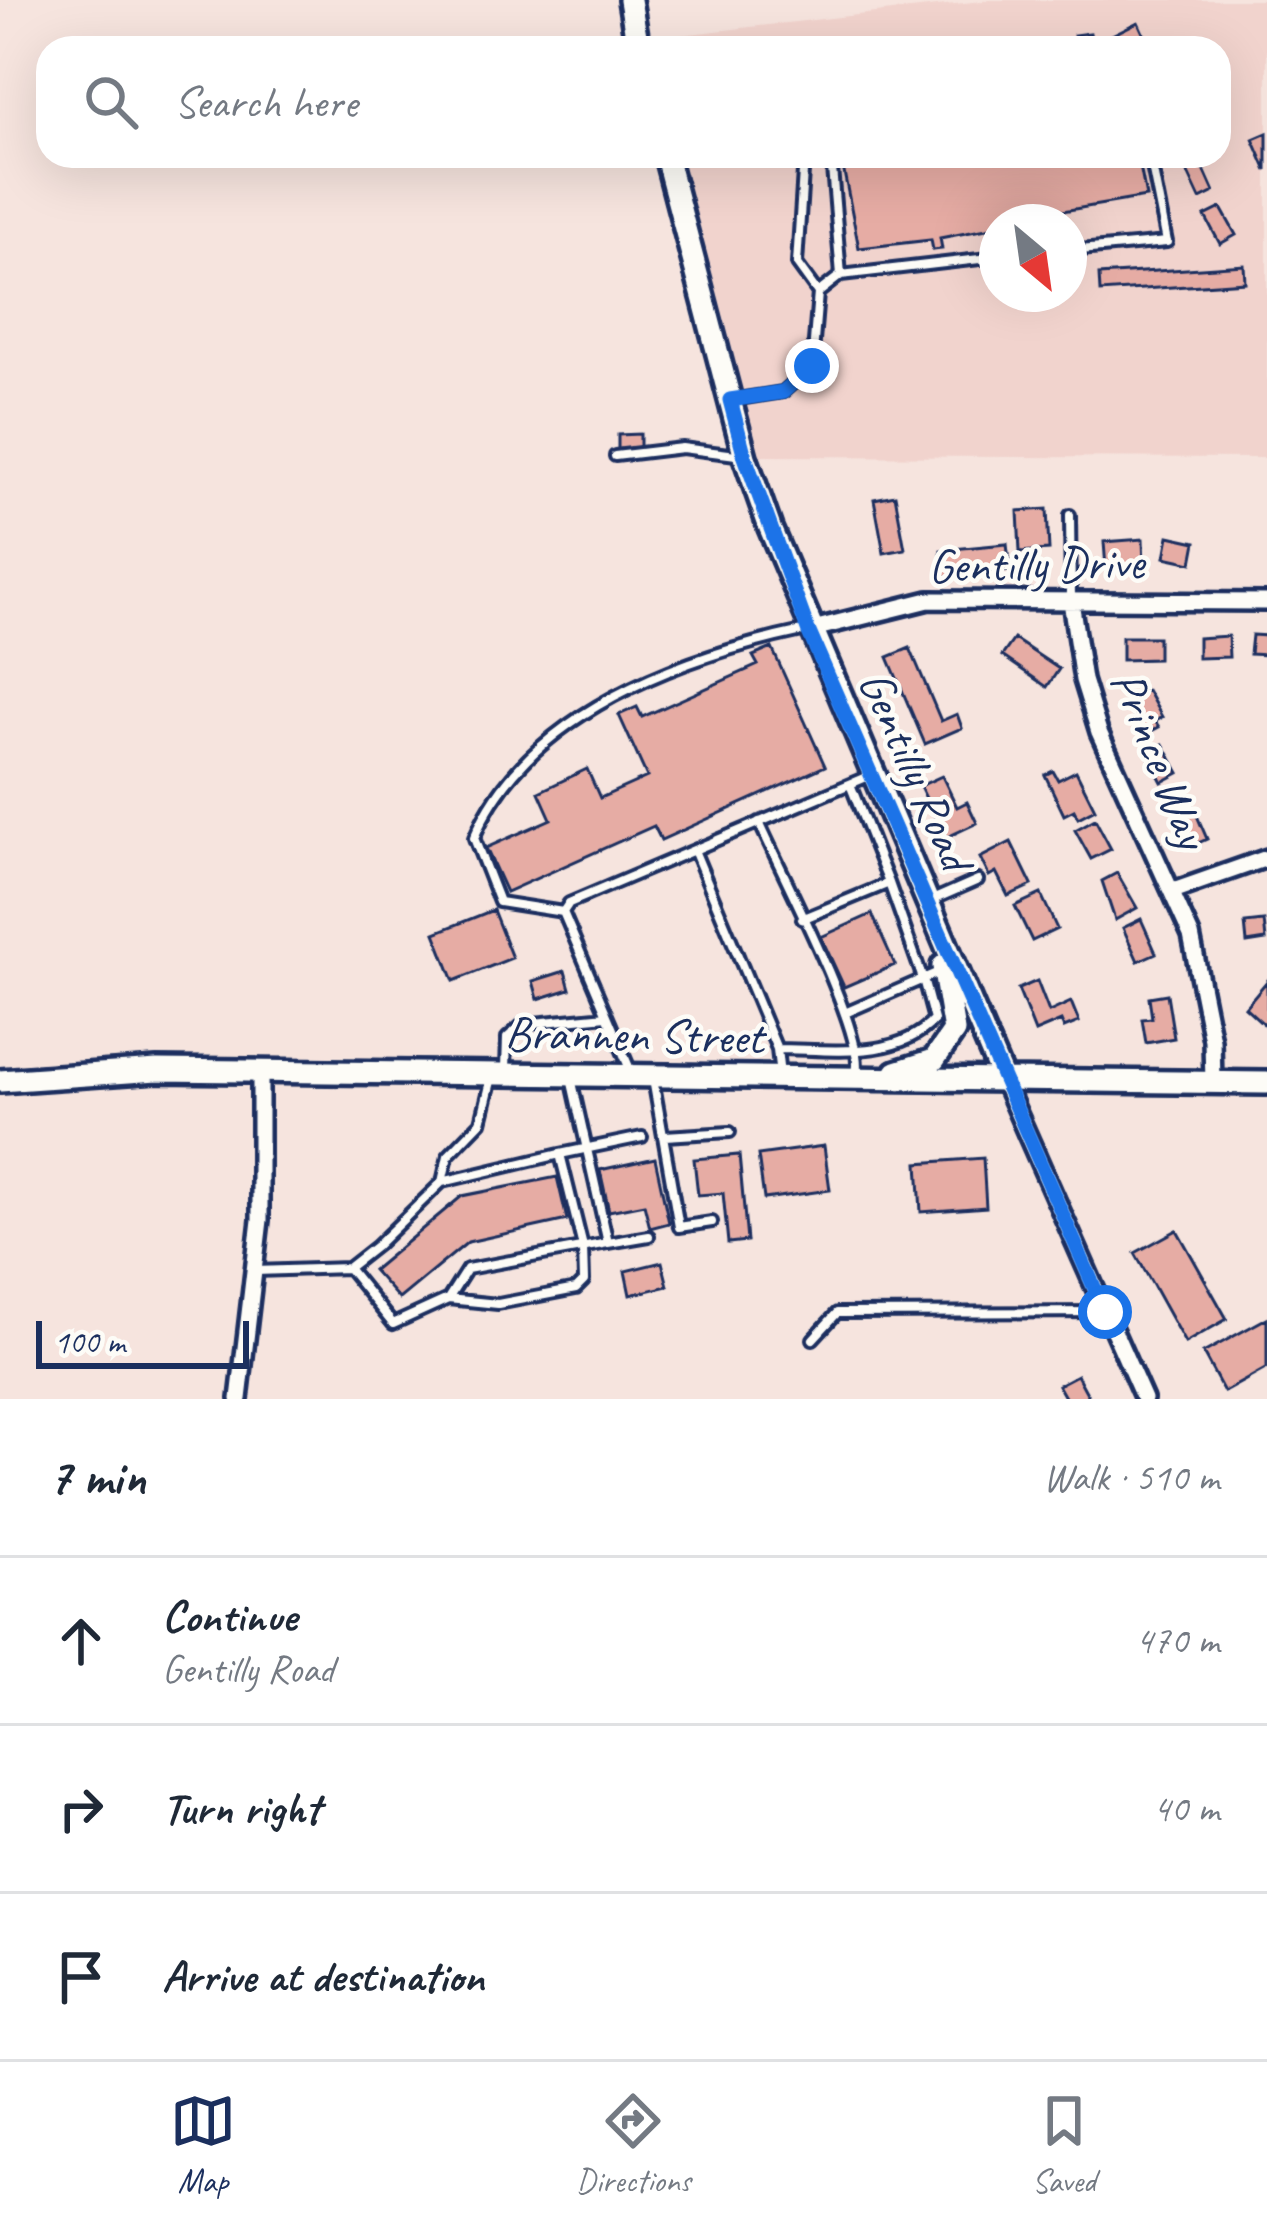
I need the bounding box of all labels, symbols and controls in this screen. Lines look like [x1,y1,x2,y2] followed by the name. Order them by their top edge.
[36,36,1231,168] search box
[78,69,144,135] icon: search
[174,74,357,131] text: Search here
[979,204,1087,312] north arrow
[785,339,839,393] route end
[928,532,1148,596] street label: Gentilly Drive
[846,661,989,885] street label: Gentilly Road
[1097,661,1224,860] street label: Prince Way
[504,1003,768,1067] street label: Brannen Street
[1078,1285,1132,1339] route start
[36,1315,249,1368] scale bar
[54,1321,125,1363] text: 100 m
[48,1445,146,1509] text: 7 min
[1043,1453,1219,1502] text: Walk · 510 m
[162,1588,296,1645] text: Continue
[48,1608,114,1674] icon: ahead
[1135,1616,1219,1665] text: 470 m
[162,1645,334,1694] text: Gentilly Road
[48,1776,114,1842] icon: right
[162,1780,320,1837] text: Turn right
[1153,1784,1219,1833] text: 40 m
[48,1944,114,2010] icon: arrive
[162,1948,484,2005] text: Arrive at destination
[170,2088,236,2202] tab: Map
[576,2088,691,2202] tab: Directions
[1031,2088,1097,2202] tab: Saved

